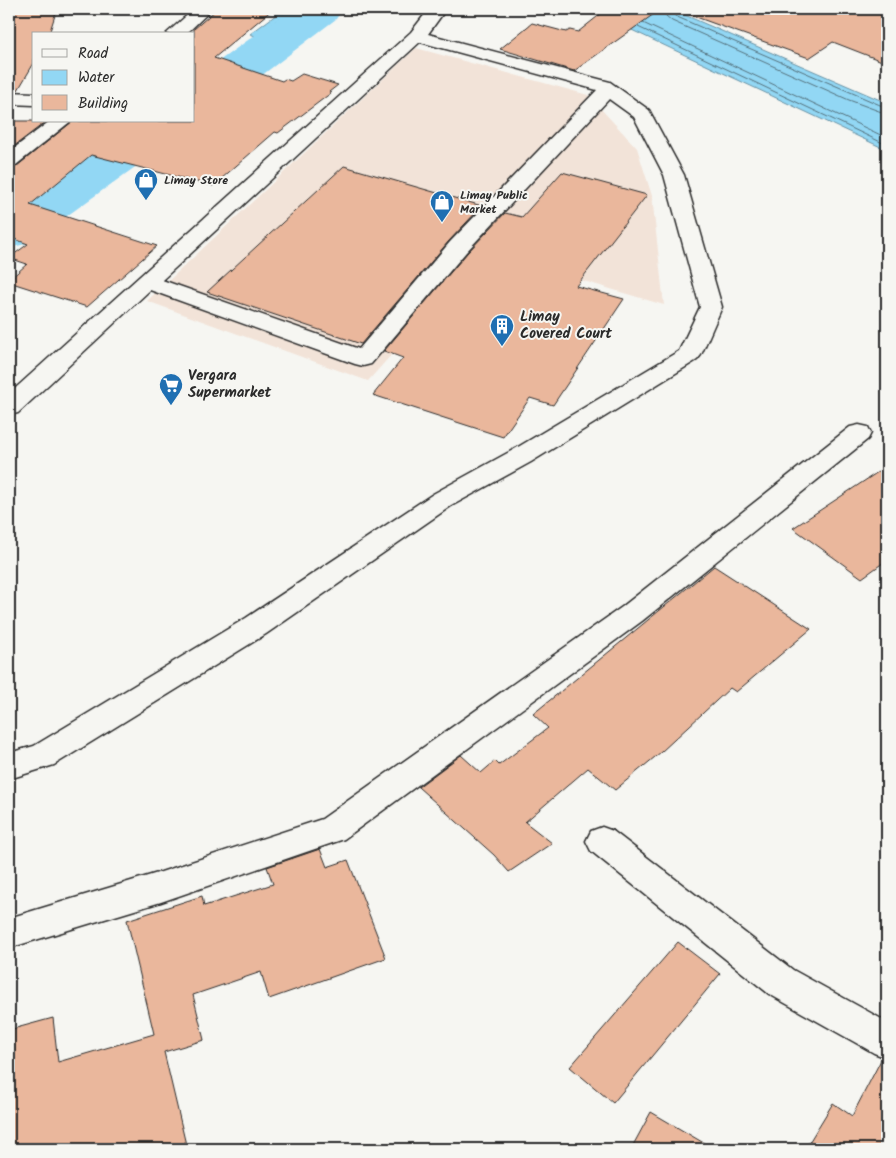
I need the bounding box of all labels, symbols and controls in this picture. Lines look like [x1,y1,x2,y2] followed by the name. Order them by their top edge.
[32,32,195,122] legend
[78,42,109,66] text: Road
[78,66,115,90] text: Water
[78,92,128,116] text: Building
[133,167,159,201] shop icon: Limay Store
[164,171,228,190] place label: Limay Store
[460,186,528,219] place label: Limay Public Market
[429,189,455,223] shop icon: Limay Public Market
[520,305,612,346] place label: Limay Covered Court
[489,313,515,347] building icon: Limay Covered Court
[188,364,271,405] place label: Vergara Supermarket
[158,372,184,406] supermarket icon: Vergara Supermarket

